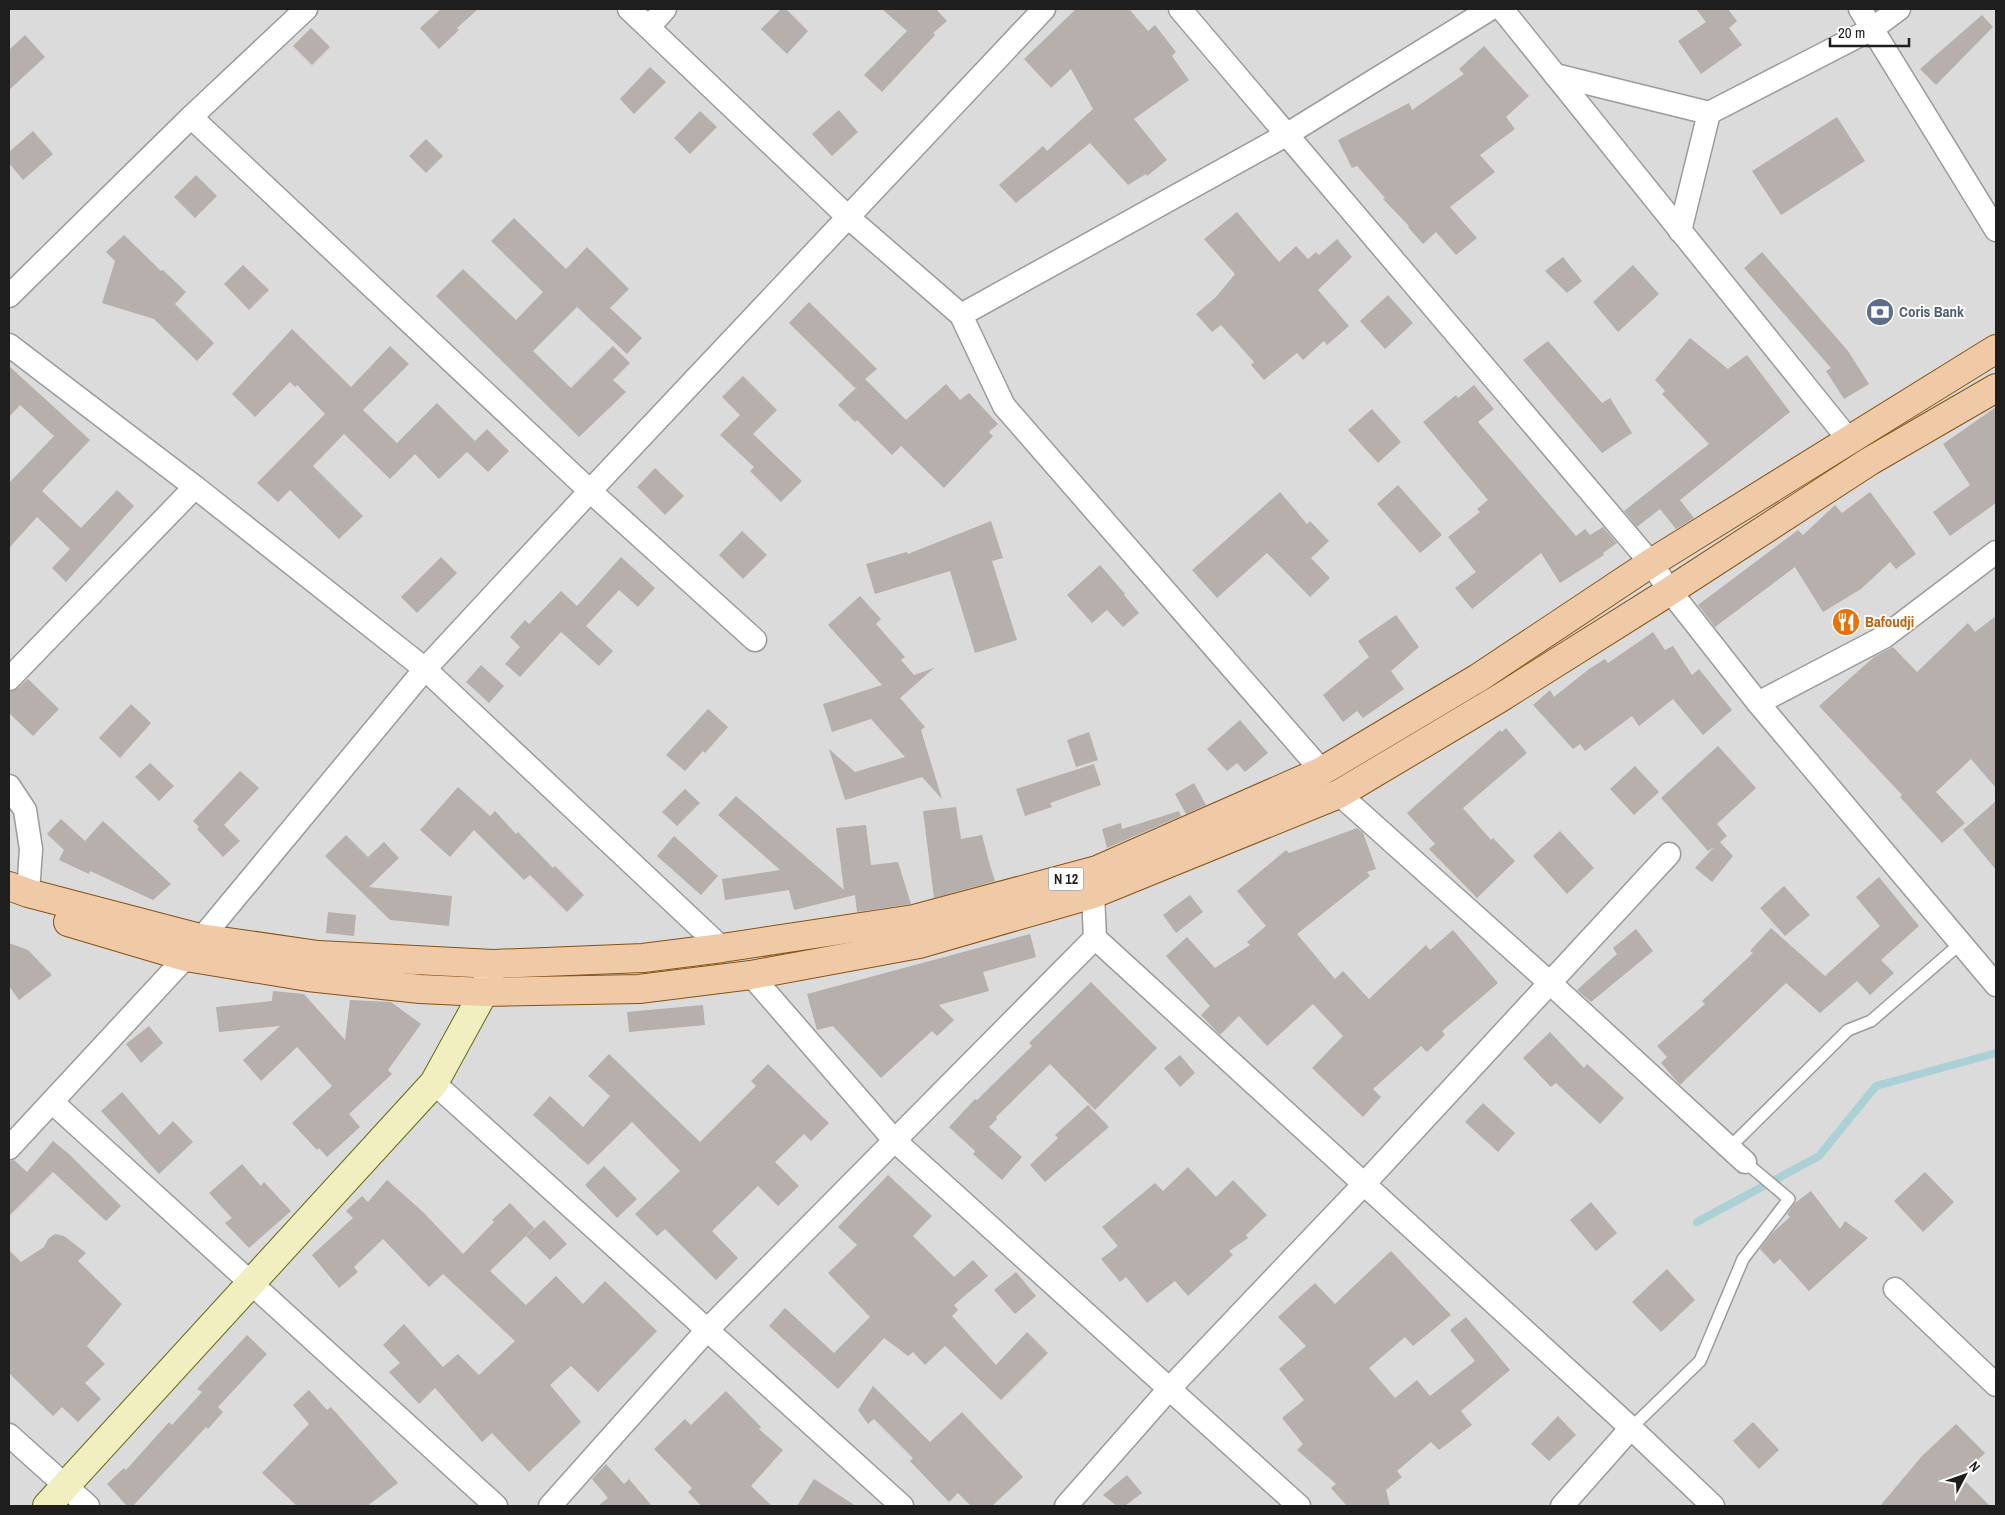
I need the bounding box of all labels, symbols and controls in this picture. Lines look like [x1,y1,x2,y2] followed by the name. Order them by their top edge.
[1830,15,1909,47] scale bar
[1838,22,1865,43] text: 20 m
[1865,297,1895,327] bank icon: Coris Bank
[1899,301,1964,322] place label: Coris Bank
[1831,607,1861,637] restaurant icon: Bafoudji
[1865,611,1914,632] place label: Bafoudji
[1048,868,1084,891] road number: N 12
[1940,1450,1990,1500] north arrow
[1965,1457,1984,1476] text: N

